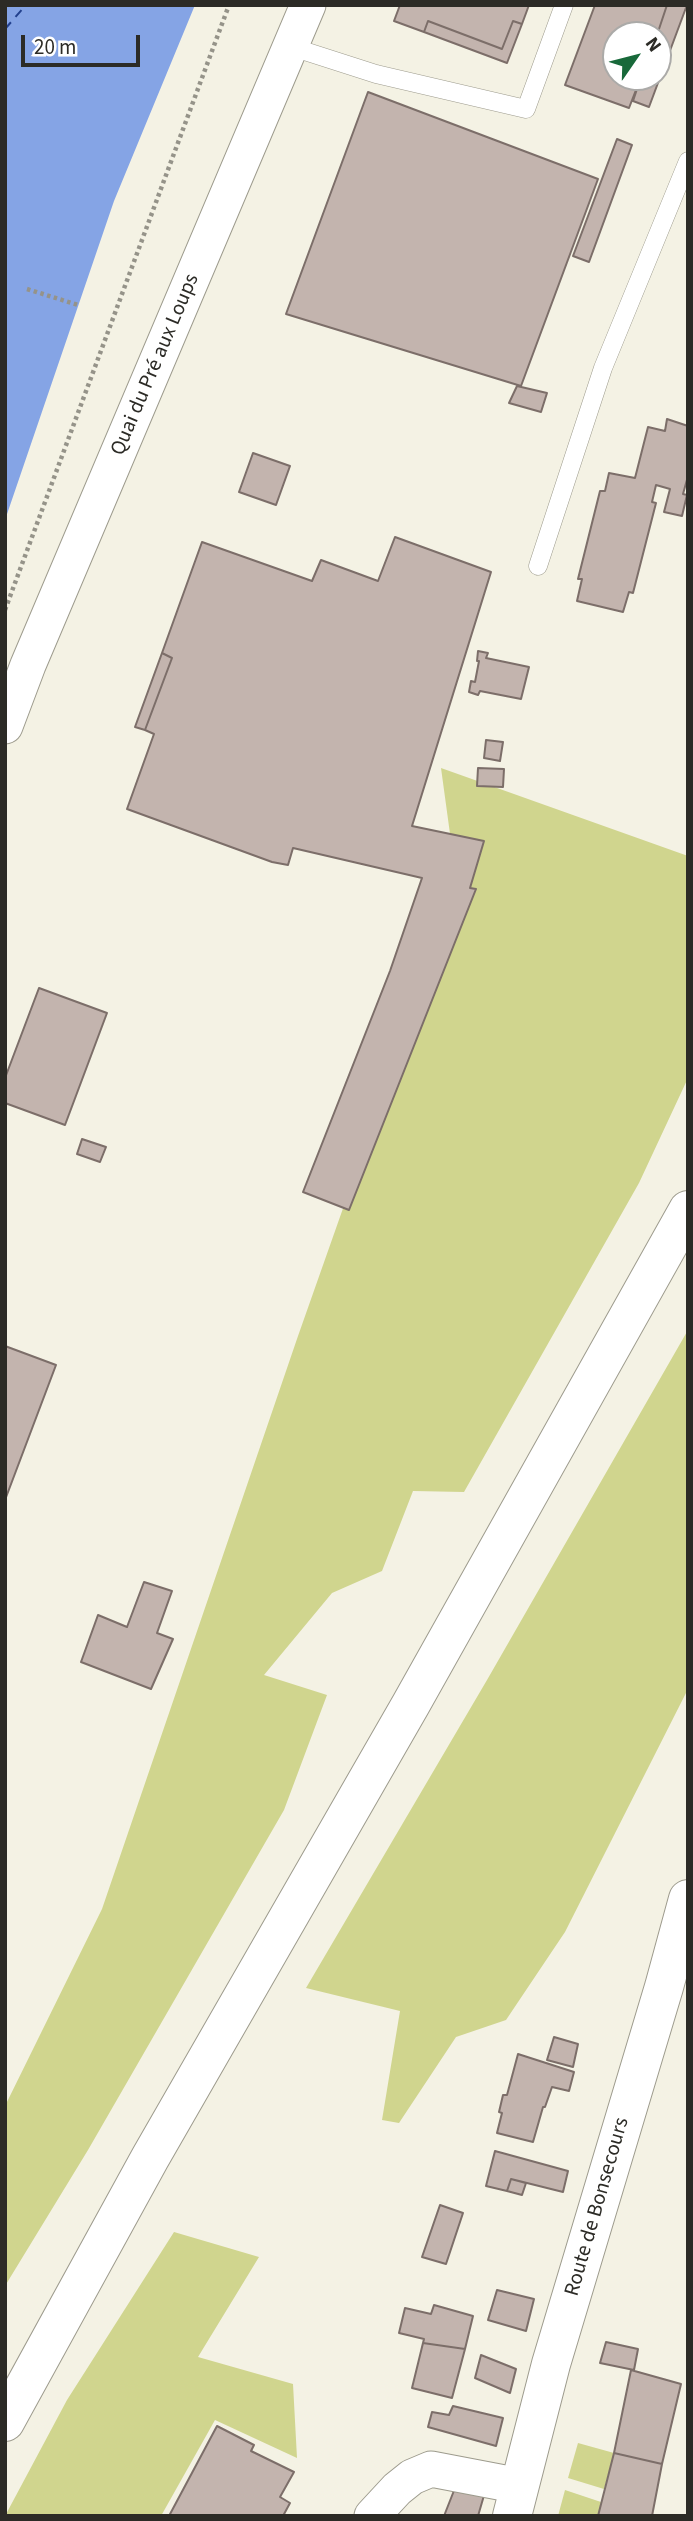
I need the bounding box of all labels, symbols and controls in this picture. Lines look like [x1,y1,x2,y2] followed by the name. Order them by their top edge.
[24,21,144,65] scale bar
[602,21,672,91] north arrow
[34,32,76,62] text: 20 m
[638,32,668,58] text: N
[106,270,206,460] street label: Quai du Pré aux Loups
[560,2115,636,2299] street label: Route de Bonsecours

